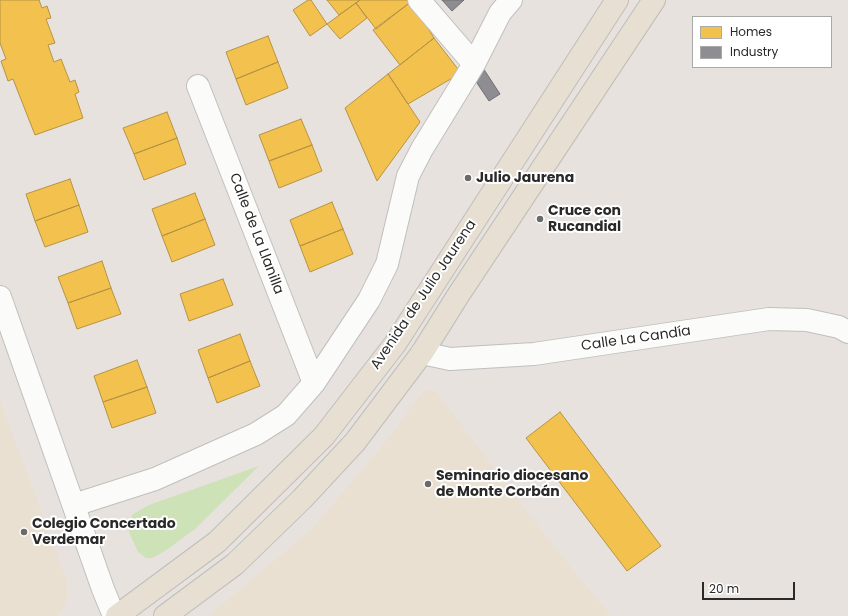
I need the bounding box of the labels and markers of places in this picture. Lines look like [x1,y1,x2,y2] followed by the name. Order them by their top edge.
[476,170,574,186] place label: Julio Jaurena
[463,173,473,183] marker: Julio Jaurena
[548,203,621,236] place label: Cruce con Rucandial
[535,214,545,224] marker: Cruce con Rucandial
[436,468,588,500] place label: Seminario diocesano de Monte Corbán
[423,479,433,489] marker: Seminario diocesano de Monte Corbán
[32,516,176,548] place label: Colegio Concertado Verdemar
[19,527,29,537] marker: Colegio Concertado Verdemar

